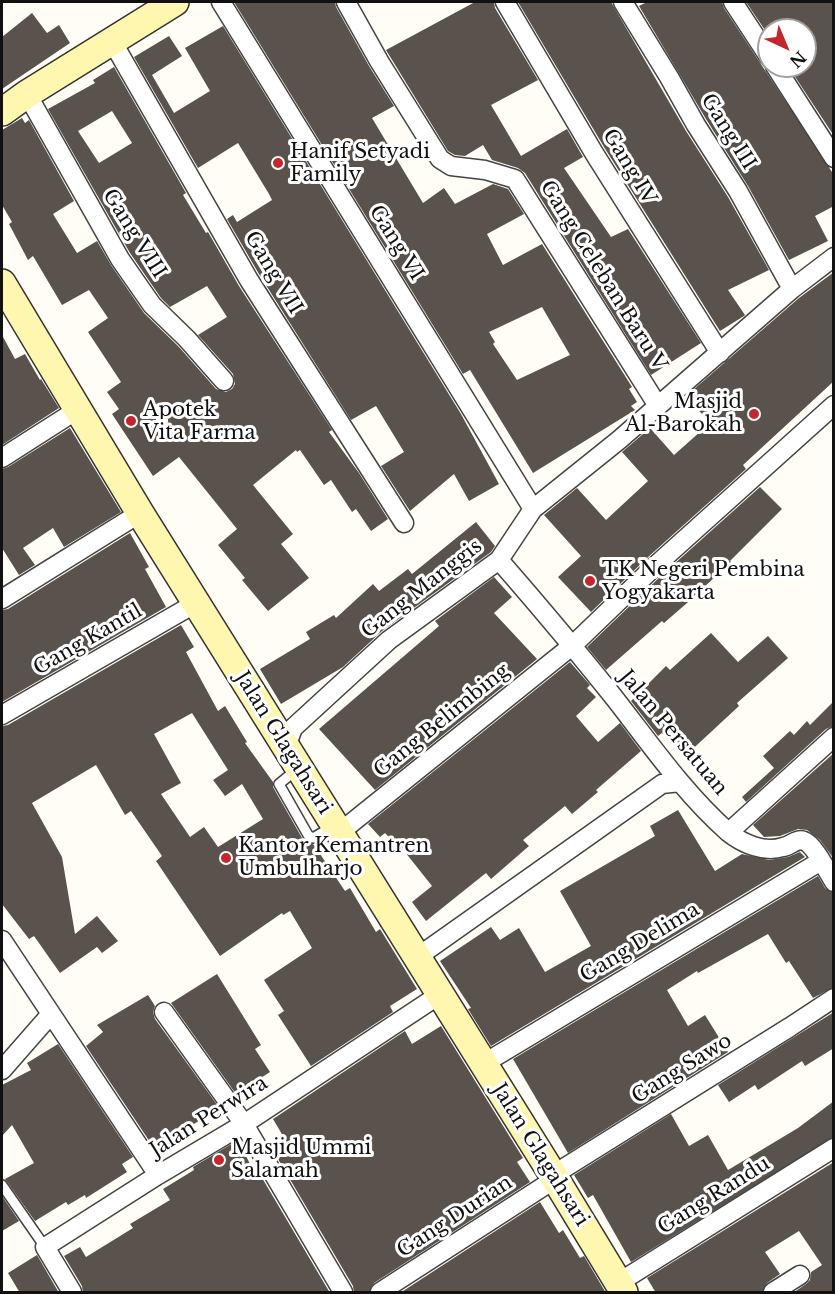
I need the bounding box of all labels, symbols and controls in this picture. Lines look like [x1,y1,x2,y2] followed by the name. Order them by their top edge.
[757,18,817,78] north arrow
[786,47,810,72] text: N
[695,90,761,174] street label: Gang III
[597,125,661,209] street label: Gang IV
[290,140,430,187] place label: Hanif Setyadi Family
[271,156,285,170] marker: Hanif Setyadi Family
[535,176,671,376] street label: Gang Celeban Baru V
[97,185,171,283] street label: Gang VIII
[364,201,428,285] street label: Gang VI
[239,227,307,319] street label: Gang VII
[625,390,742,437] place label: Masjid Al-Barokah
[143,398,256,445] place label: Apotek Vita Farma
[747,407,761,421] marker: Masjid Al-Barokah
[124,414,138,428] marker: Apotek Vita Farma
[357,534,487,644] street label: Gang Manggis
[602,558,805,605] place label: TK Negeri Pembina Yogyakarta
[583,574,597,588] marker: TK Negeri Pembina Yogyakarta
[29,599,147,681] street label: Gang Kantil
[369,659,515,783] street label: Gang Belimbing
[614,666,732,800] street label: Jalan Persatuan
[229,667,337,819] street label: Jalan Glagahsari
[238,834,429,881] place label: Kantor Kemantren Umbulharjo
[219,851,233,865] marker: Kantor Kemantren Umbulharjo
[576,898,704,988] street label: Gang Delima
[628,1029,736,1109] street label: Gang Sawo
[146,1071,272,1163] street label: Jalan Perwira
[486,1079,594,1231] street label: Jalan Glagahsari
[231,1136,371,1183] place label: Masjid Ummi Salamah
[654,1152,774,1240] street label: Gang Randu
[212,1153,226,1167] marker: Masjid Ummi Salamah
[393,1171,517,1263] street label: Gang Durian

